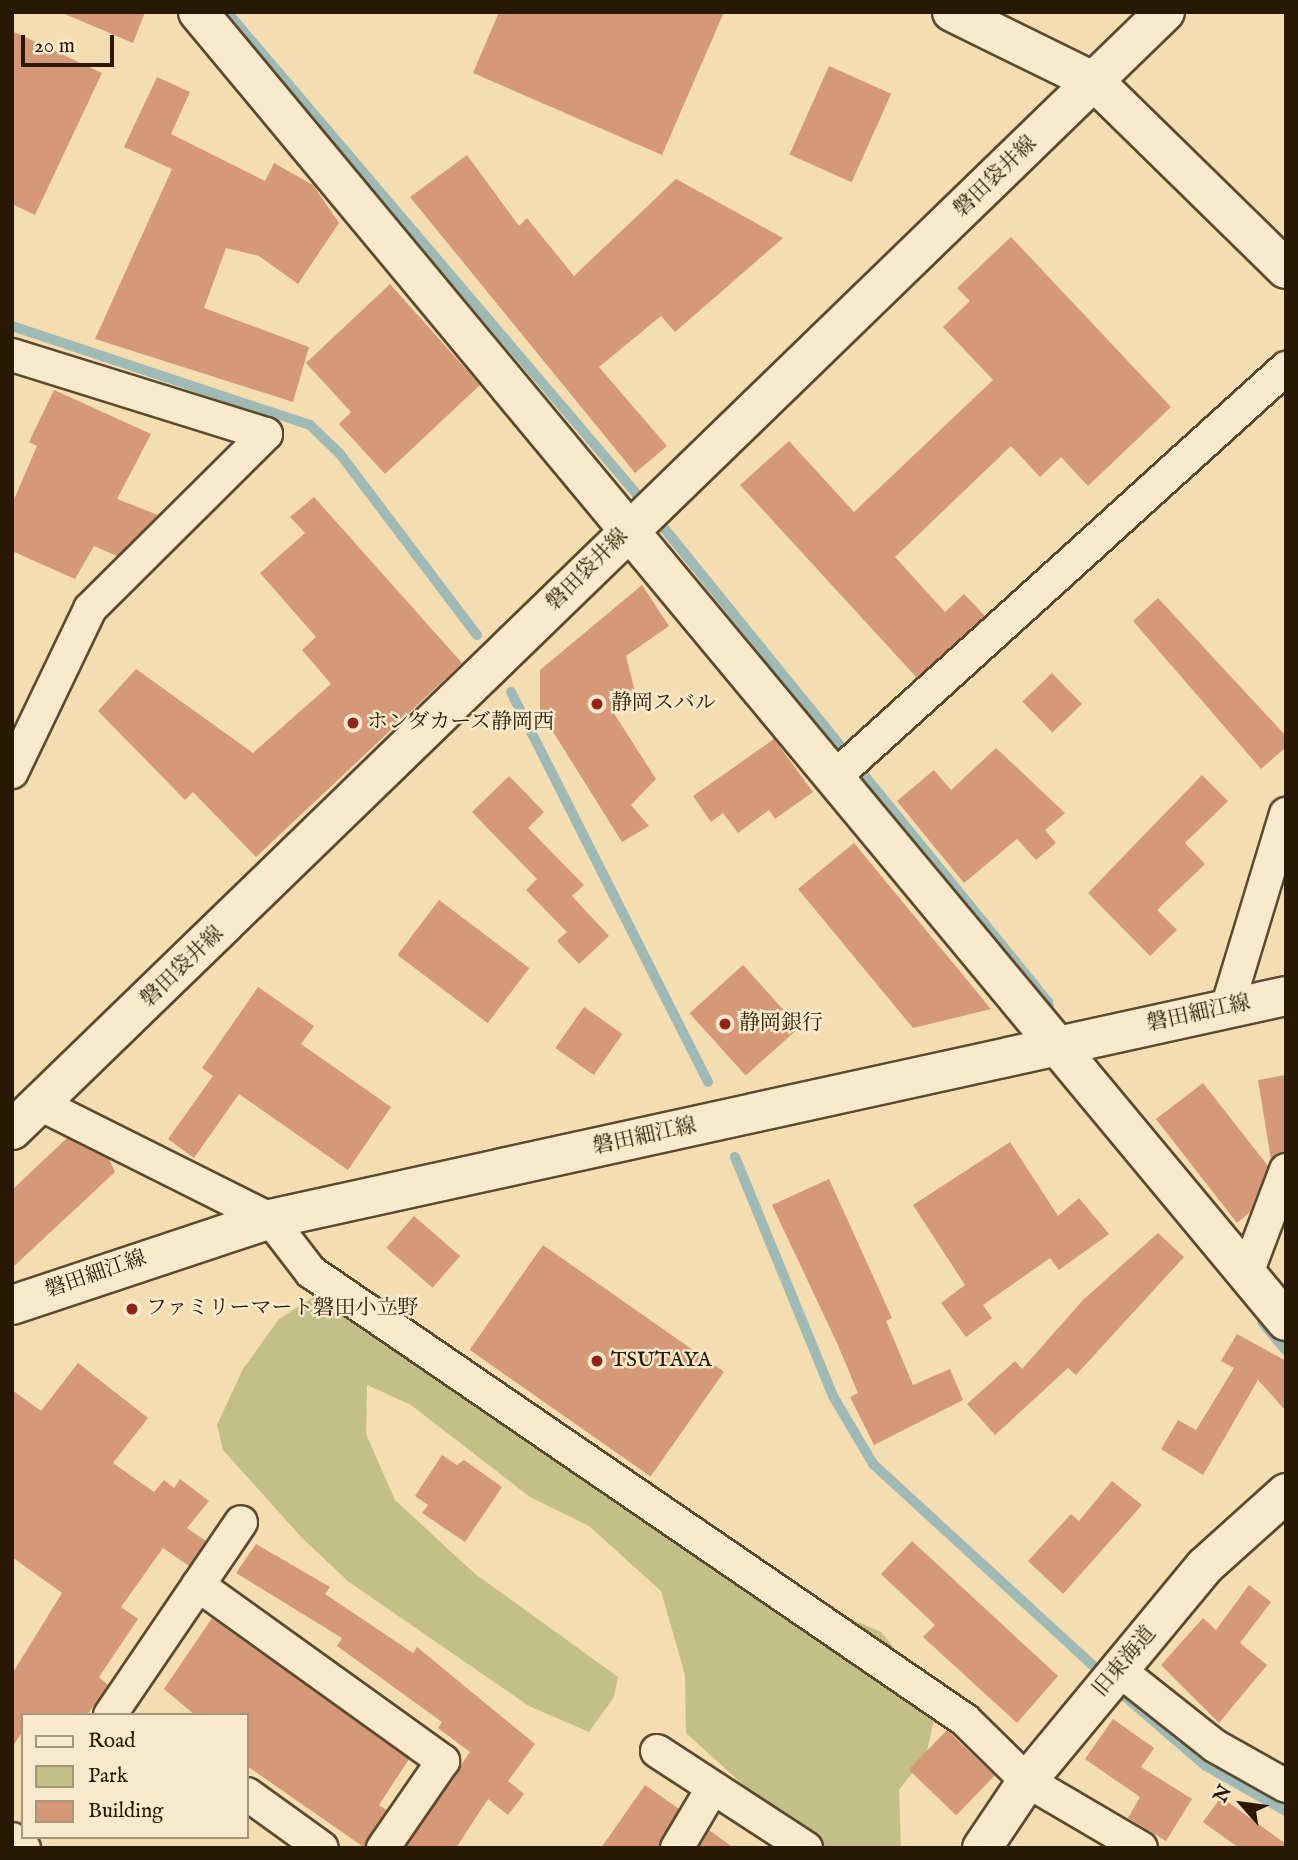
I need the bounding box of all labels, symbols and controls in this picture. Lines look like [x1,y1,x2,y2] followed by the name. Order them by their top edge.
[24,21,117,65] scale bar
[34,33,75,60] text: 20 m
[949,131,1043,223] street label: 磐田袋井線
[542,524,634,616] street label: 磐田袋井線
[611,691,716,717] place label: 静岡スバル
[589,696,605,712] marker: 静岡スバル
[367,710,556,736] place label: ホンダカーズ静岡西
[345,715,361,731] marker: ホンダカーズ静岡西
[136,921,230,1013] street label: 磐田袋井線
[1145,991,1253,1037] street label: 磐田細江線
[739,1011,823,1037] place label: 静岡銀行
[717,1016,733,1032] marker: 静岡銀行
[591,1114,699,1160] street label: 磐田細江線
[42,1246,150,1304] street label: 磐田細江線
[146,1296,419,1322] place label: ファミリーマート磐田小立野
[124,1301,140,1317] marker: ファミリーマート磐田小立野
[611,1348,712,1374] place label: TSUTAYA
[589,1353,605,1369] marker: TSUTAYA
[1088,1622,1162,1702] street label: 旧東海道
[21,1713,248,1839] legend
[88,1728,135,1755] text: Road
[88,1763,128,1790] text: Park
[1207,1769,1277,1839] north arrow
[1209,1781,1238,1807] text: N
[88,1798,163,1825] text: Building

